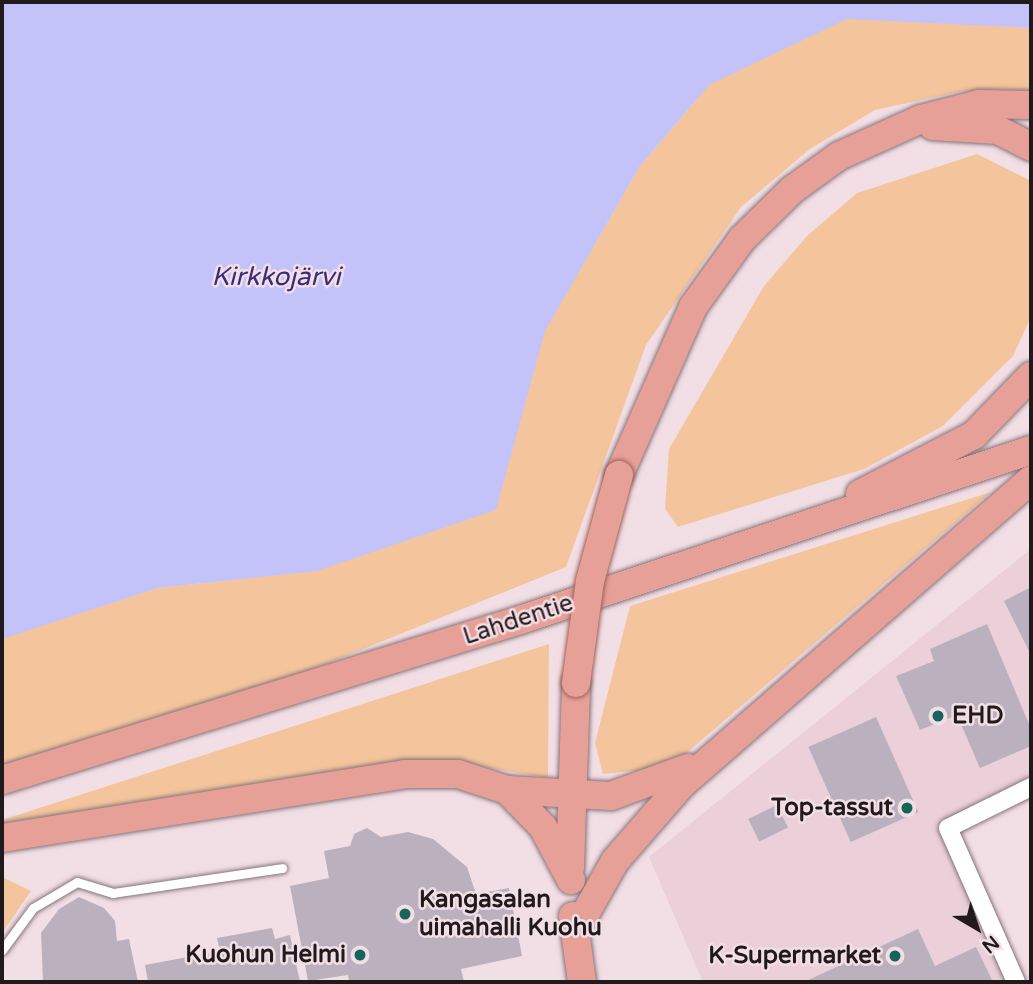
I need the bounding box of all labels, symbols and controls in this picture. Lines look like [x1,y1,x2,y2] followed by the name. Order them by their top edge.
[211,261,341,293] water label: Kirkkojärvi
[459,589,577,651] street label: Lahdentie
[952,702,1003,730] place label: EHD
[930,708,946,724] marker: EHD
[771,794,893,822] place label: Top-tassut
[899,800,915,816] marker: Top-tassut
[419,886,602,942] place label: Kangasalan uimahalli Kuohu
[942,893,1012,963] north arrow
[397,906,413,922] marker: Kangasalan uimahalli Kuohu
[977,931,1003,958] text: N
[185,941,346,969] place label: Kuohun Helmi
[708,942,881,970] place label: K-Supermarket
[352,947,368,963] marker: Kuohun Helmi
[887,948,903,964] marker: K-Supermarket

